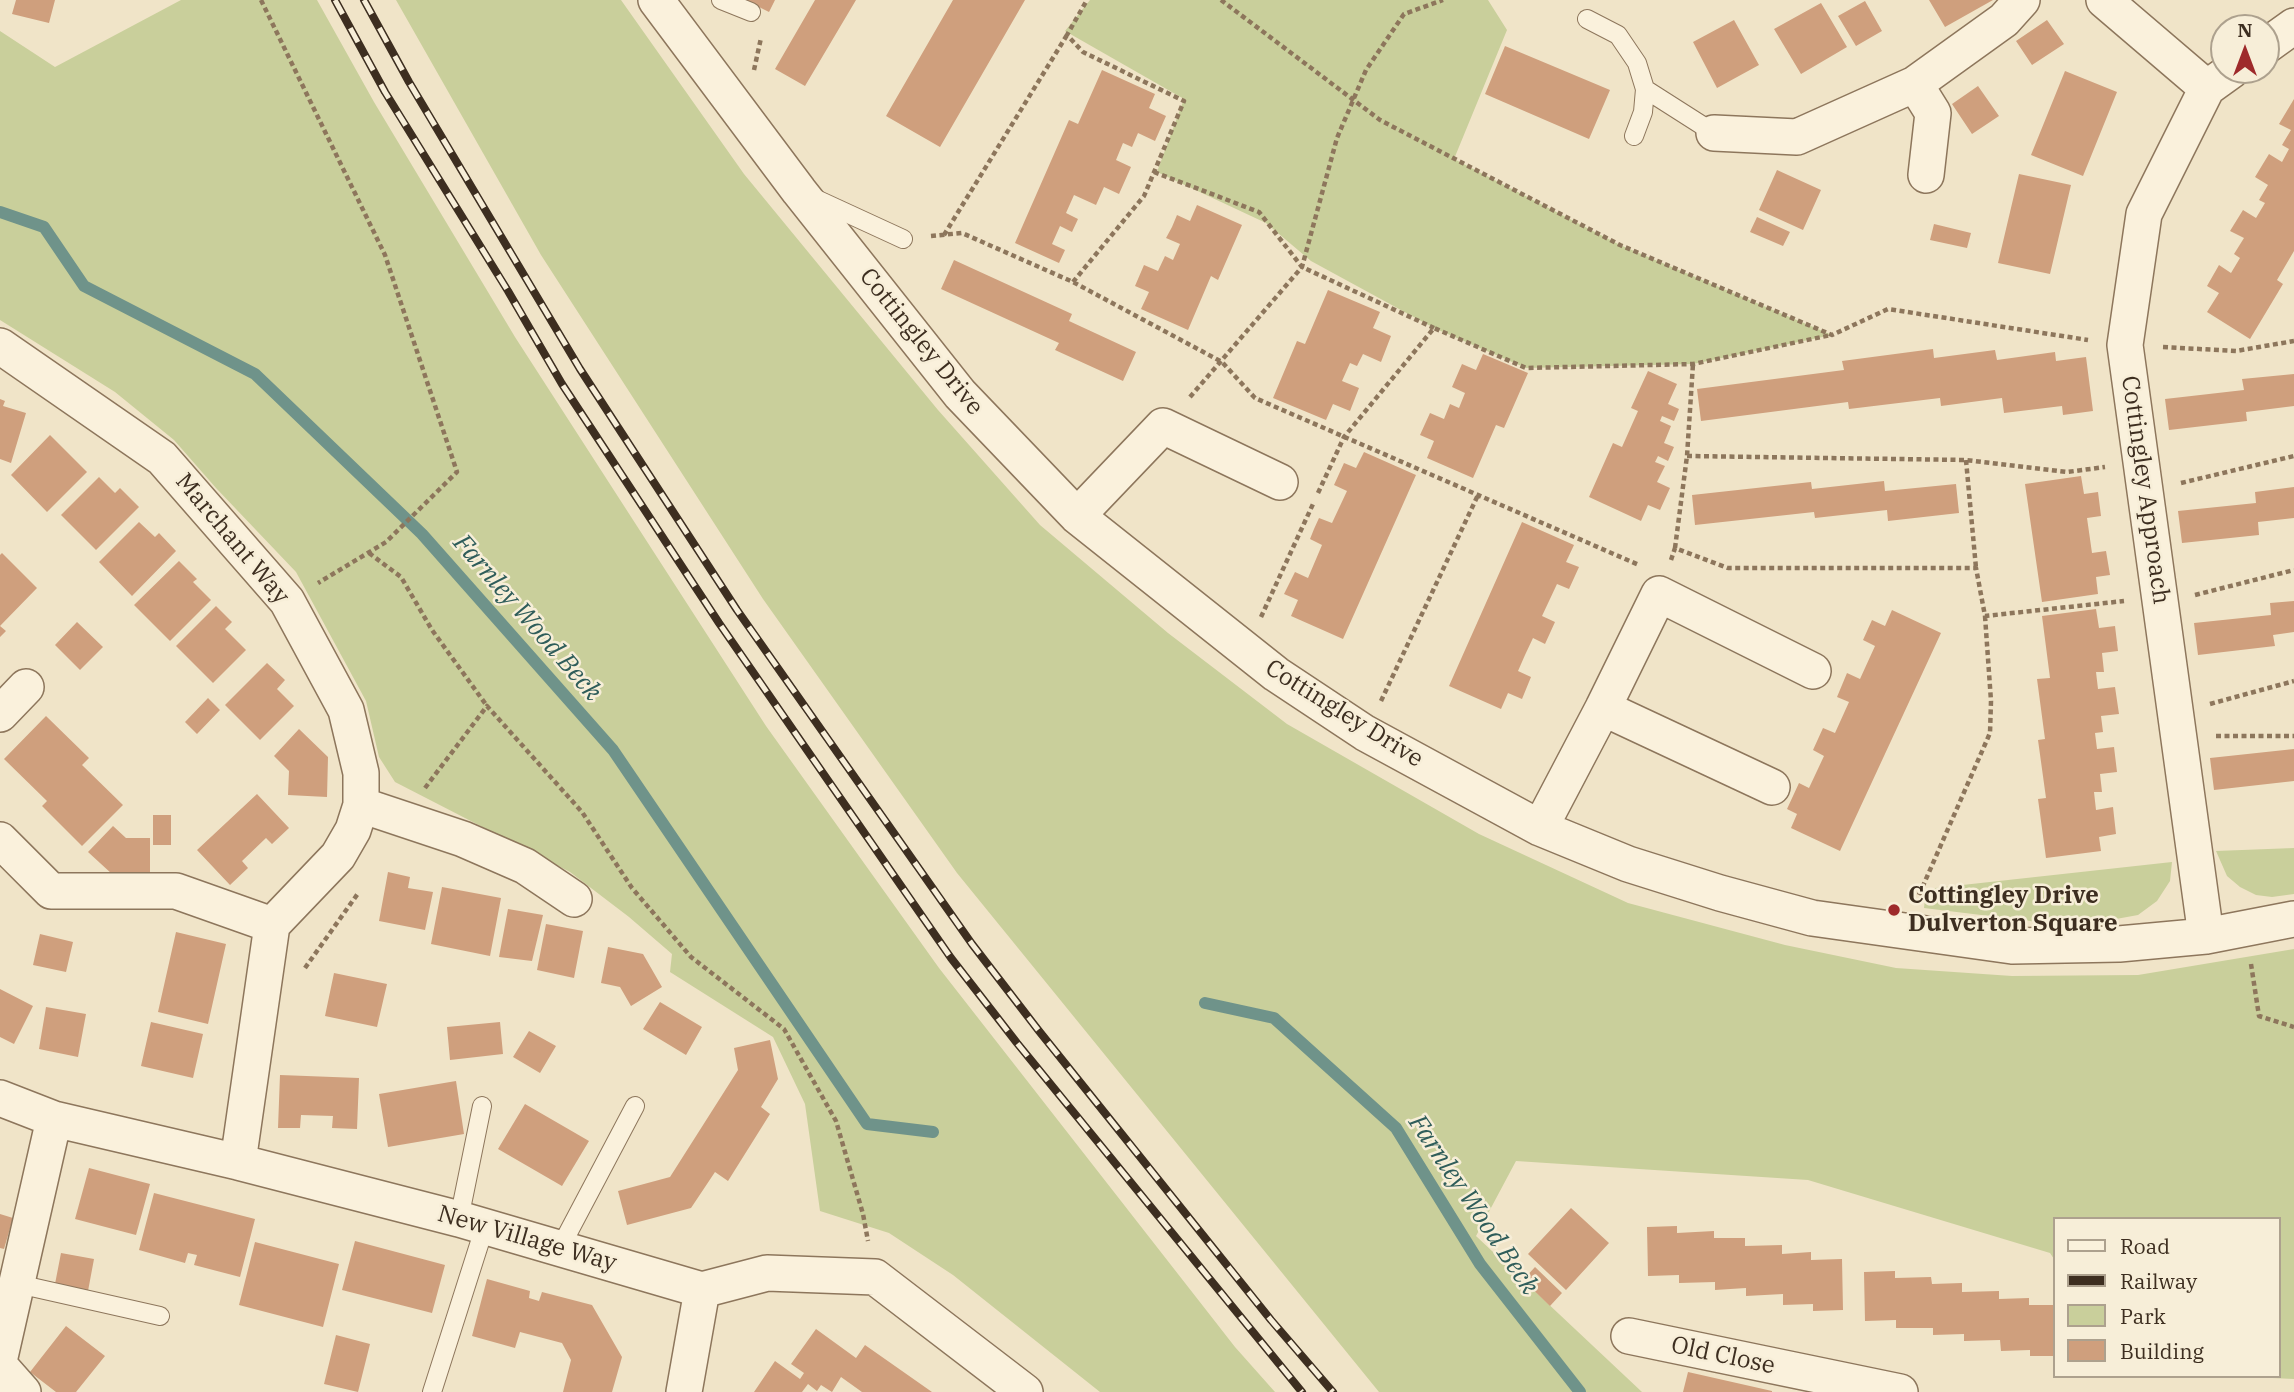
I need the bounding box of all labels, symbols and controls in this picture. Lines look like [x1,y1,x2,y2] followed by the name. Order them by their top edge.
[2210,14,2280,84] north arrow
[2237,18,2253,42] text: N
[853,263,989,421] street label: Cottingley Drive
[2115,374,2175,606] street label: Cottingley Approach
[169,468,295,610] street label: Marchant Way
[446,528,608,708] water label: Farnley Wood Beck
[1260,654,1428,774] street label: Cottingley Drive
[1908,882,2118,938] place label: Cottingley Drive Dulverton Square
[1886,902,1902,918] marker: Cottingley Drive Dulverton Square
[1401,1109,1545,1301] water label: Farnley Wood Beck
[434,1200,620,1278] street label: New Village Way
[2052,1217,2280,1378] legend
[2120,1232,2170,1260] text: Road
[2120,1267,2197,1295] text: Railway
[2120,1302,2166,1330] text: Park
[1668,1331,1778,1381] street label: Old Close
[2120,1337,2204,1365] text: Building

